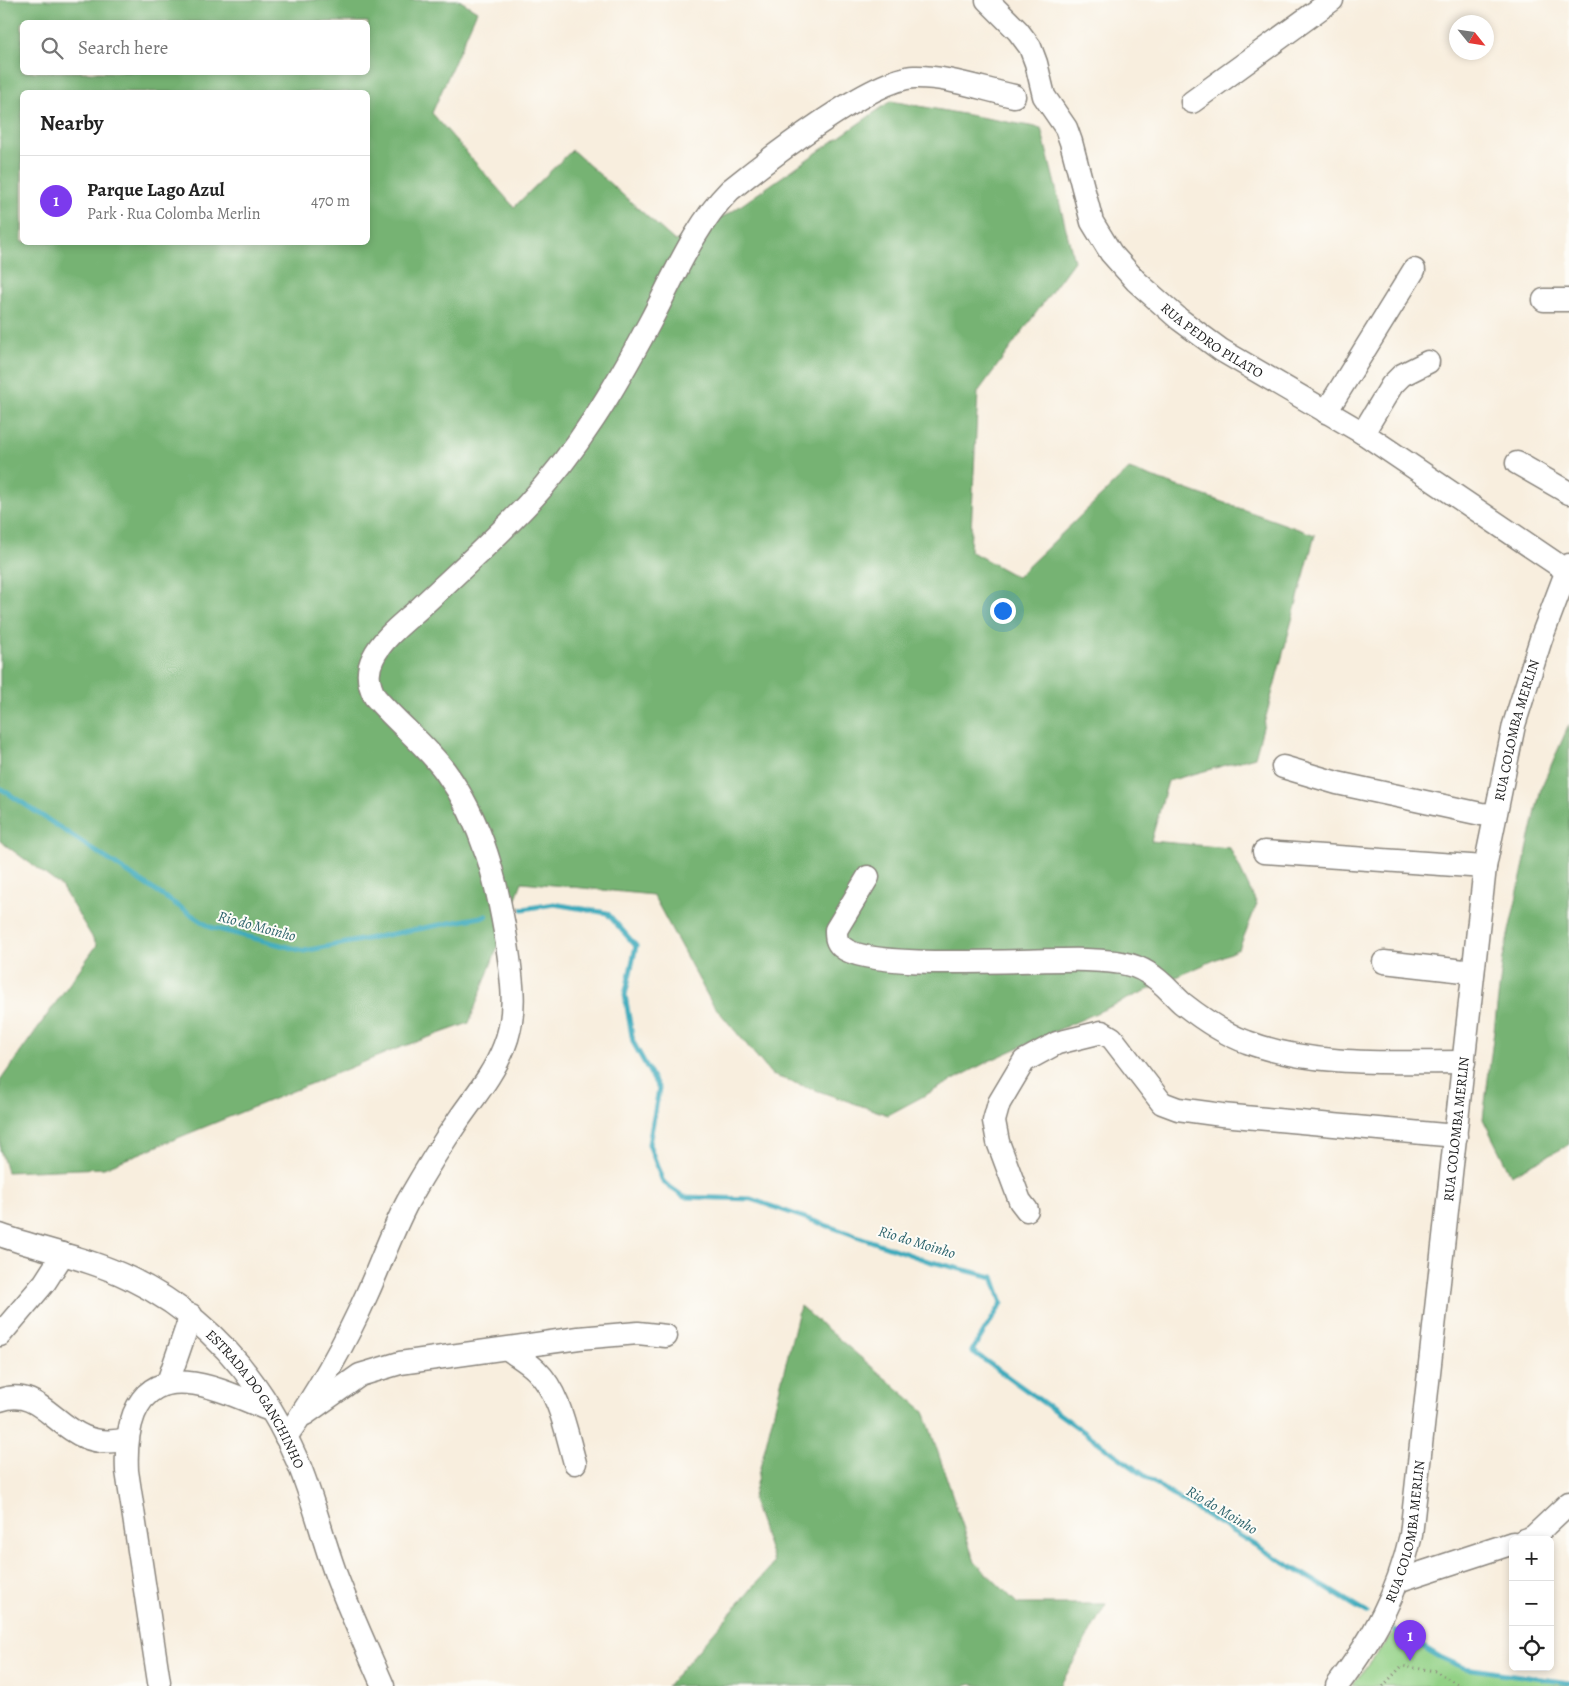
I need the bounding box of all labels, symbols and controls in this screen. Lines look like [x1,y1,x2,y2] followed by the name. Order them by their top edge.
[1449,15,1494,60] north arrow
[20,20,370,75] search box
[38,34,66,62] icon: search
[78,35,168,61] text: Search here
[40,109,103,137] text: Nearby
[87,177,225,203] text: Parque Lago Azul
[53,190,59,212] text: 1
[311,190,350,212] text: 470 m
[87,203,260,225] text: Park · Rua Colomba Merlin
[1157,298,1267,383] street label: RUA PEDRO PILATO
[990,598,1016,624] your location
[1490,657,1544,803] street label: RUA COLOMBA MERLIN
[216,906,298,946] water label: Rio do Moinho
[1439,1056,1474,1203] street label: RUA COLOMBA MERLIN
[876,1221,958,1263] water label: Rio do Moinho
[201,1325,309,1472] street label: ESTRADA DO GANCHINHO
[1381,1459,1429,1606] street label: RUA COLOMBA MERLIN
[1183,1481,1261,1539] water label: Rio do Moinho
[1509,1536,1554,1671] map controls
[1509,1536,1554,1581] button: +
[1509,1581,1554,1626] button: −
[1394,1620,1426,1661] pin: 1
[1509,1626,1554,1671] button: locate

